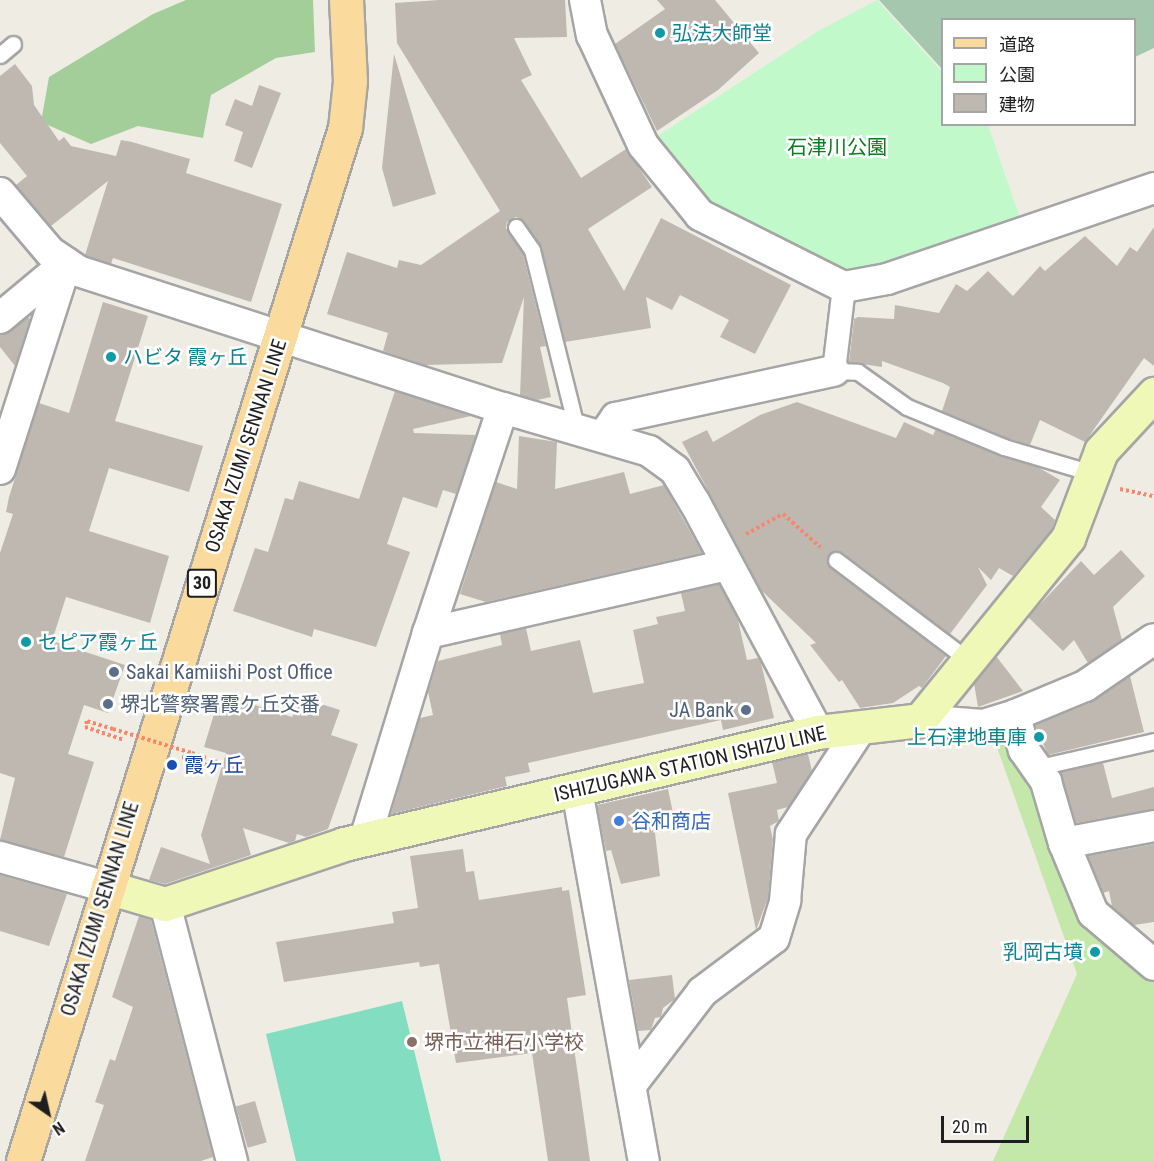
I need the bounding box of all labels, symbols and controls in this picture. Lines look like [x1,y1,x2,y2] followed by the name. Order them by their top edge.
[941,18,1136,126] legend
[672,21,772,45] place label: 弘法大師堂
[653,26,667,40] marker: 弘法大師堂
[999,34,1035,55] text: 道路
[999,64,1035,85] text: 公園
[999,94,1035,115] text: 建物
[787,135,887,159] park label: 石津川公園
[200,336,292,556] street label: OSAKA IZUMI SENNAN LINE
[123,345,248,369] place label: ハビタ 霞ヶ丘
[104,350,118,364] marker: ハビタ 霞ヶ丘
[186,568,218,598] road number: 30
[38,630,158,654] place label: セピア霞ヶ丘
[19,635,33,649] marker: セピア霞ヶ丘
[126,660,333,684] place label: Sakai Kamiishi Post Office
[107,665,121,679] marker: Sakai Kamiishi Post Office
[120,692,320,716] place label: 堺北警察署霞ケ丘交番
[101,697,115,711] marker: 堺北警察署霞ケ丘交番
[669,698,734,722] place label: JA Bank
[739,703,753,717] marker: JA Bank
[552,721,828,807] street label: ISHIZUGAWA STATION ISHIZU LINE
[907,725,1027,749] place label: 上石津地車庫
[1032,730,1046,744] marker: 上石津地車庫
[184,753,244,777] place label: 霞ヶ丘
[165,758,179,772] marker: 霞ヶ丘
[56,799,144,1019] street label: OSAKA IZUMI SENNAN LINE
[631,809,711,833] place label: 谷和商店
[612,814,626,828] marker: 谷和商店
[1003,940,1083,964] place label: 乳岡古墳
[1088,945,1102,959] marker: 乳岡古墳
[424,1030,584,1054] place label: 堺市立神石小学校
[405,1035,419,1049] marker: 堺市立神石小学校
[18,1083,78,1143] north arrow
[944,1104,1032,1142] scale bar
[952,1116,987,1137] text: 20 m
[49,1118,68,1139] text: N

